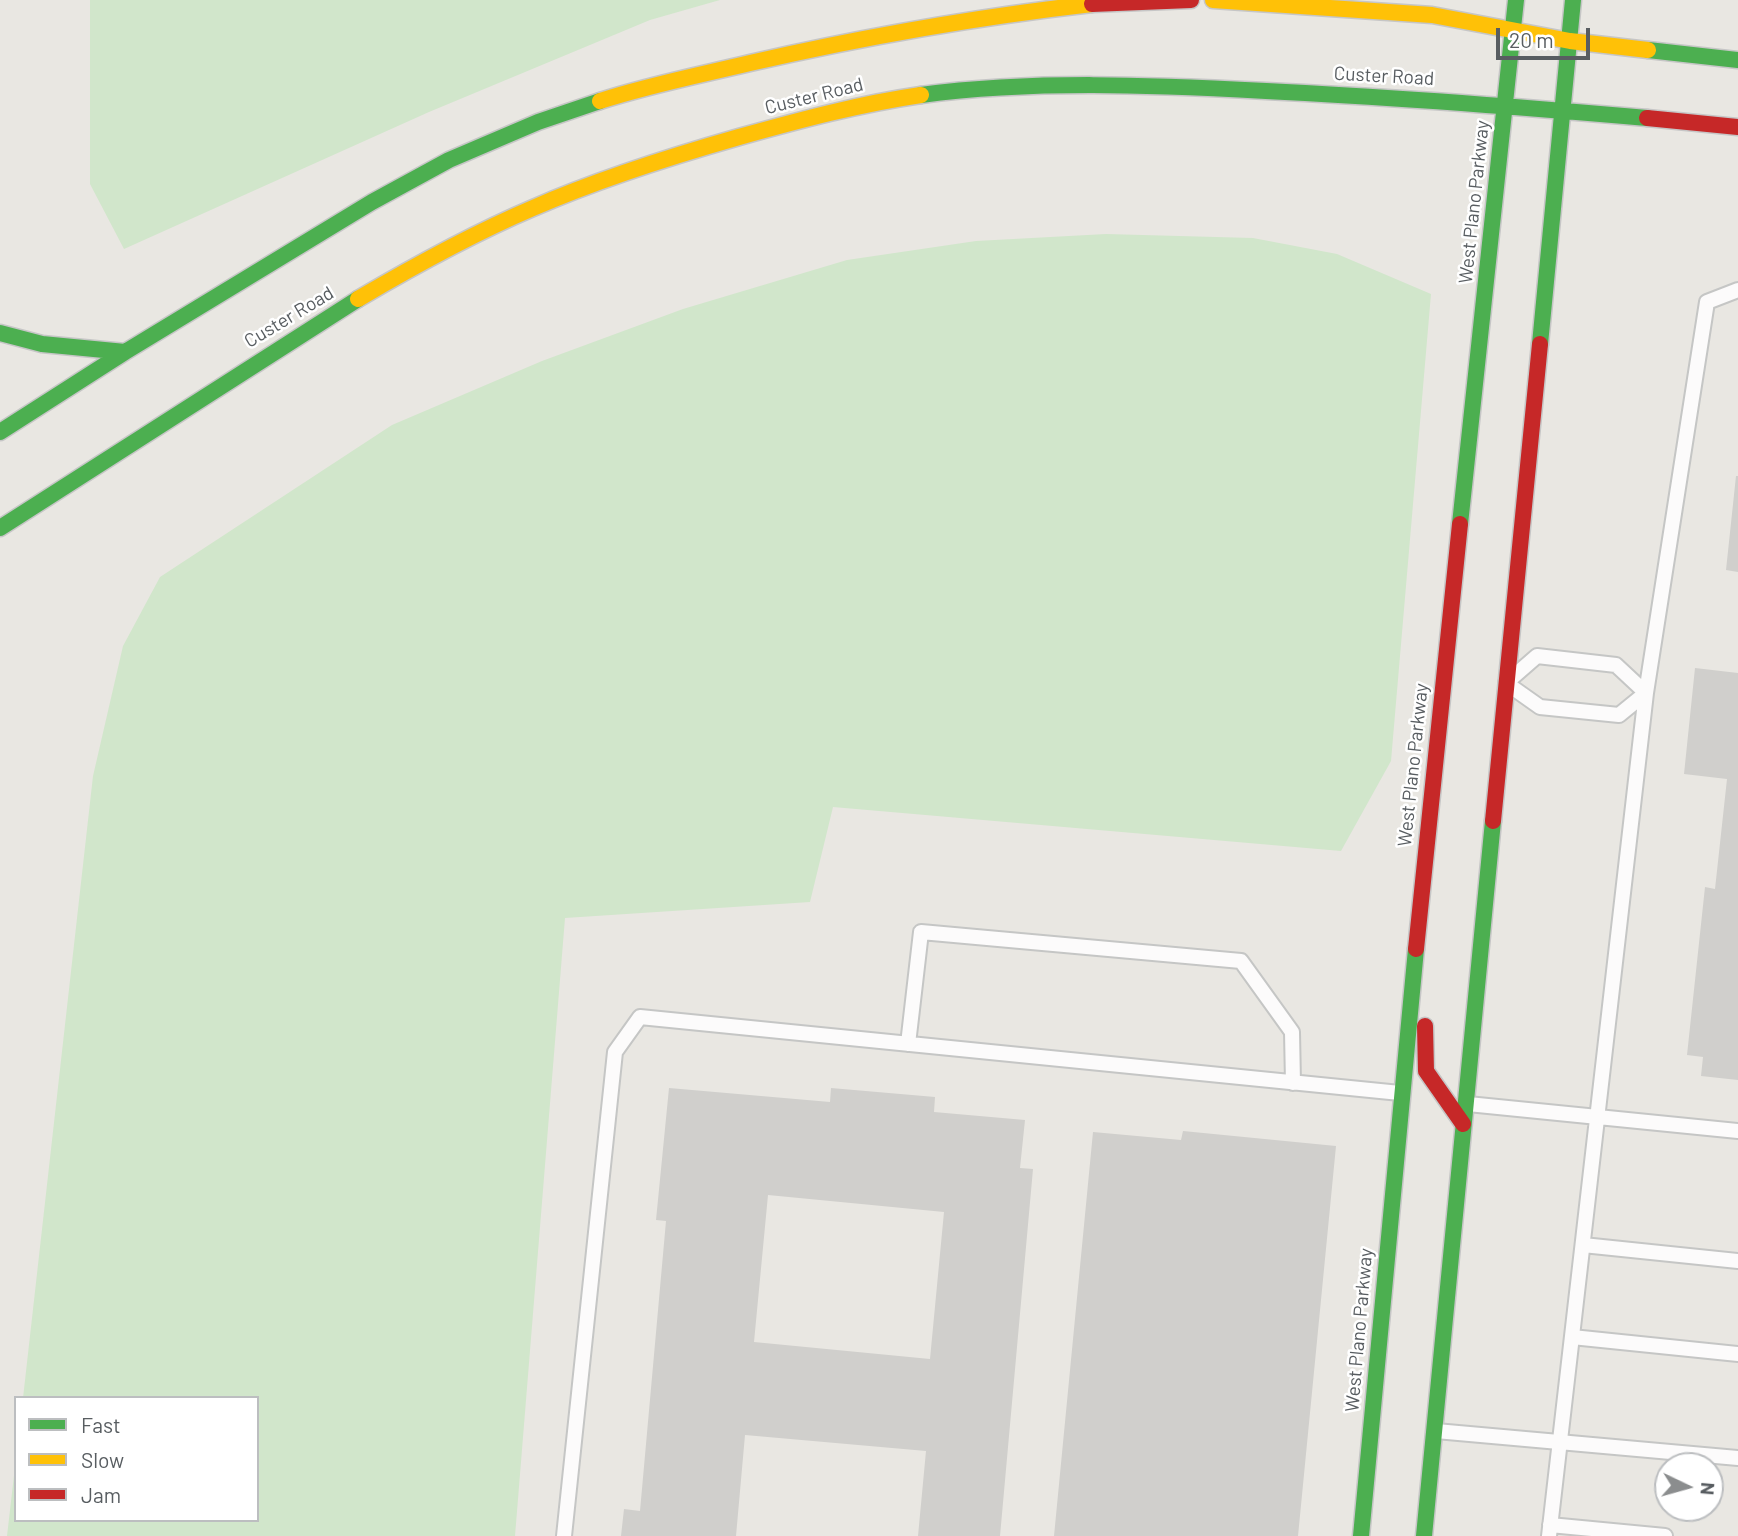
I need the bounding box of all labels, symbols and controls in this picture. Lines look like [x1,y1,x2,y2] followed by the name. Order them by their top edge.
[1500,14,1594,58] scale bar
[1509,27,1554,52] text: 20 m
[1333,62,1435,90] street label: Custer Road
[763,73,865,119] street label: Custer Road
[1454,119,1494,285] street label: West Plano Parkway
[240,281,338,353] street label: Custer Road
[1393,682,1433,848] street label: West Plano Parkway
[1340,1247,1378,1413] street label: West Plano Parkway
[14,1396,259,1522] legend
[81,1412,121,1437] text: Fast
[81,1447,124,1472] text: Slow
[1654,1452,1724,1522] north arrow
[1696,1481,1720,1496] text: N
[81,1482,121,1507] text: Jam

